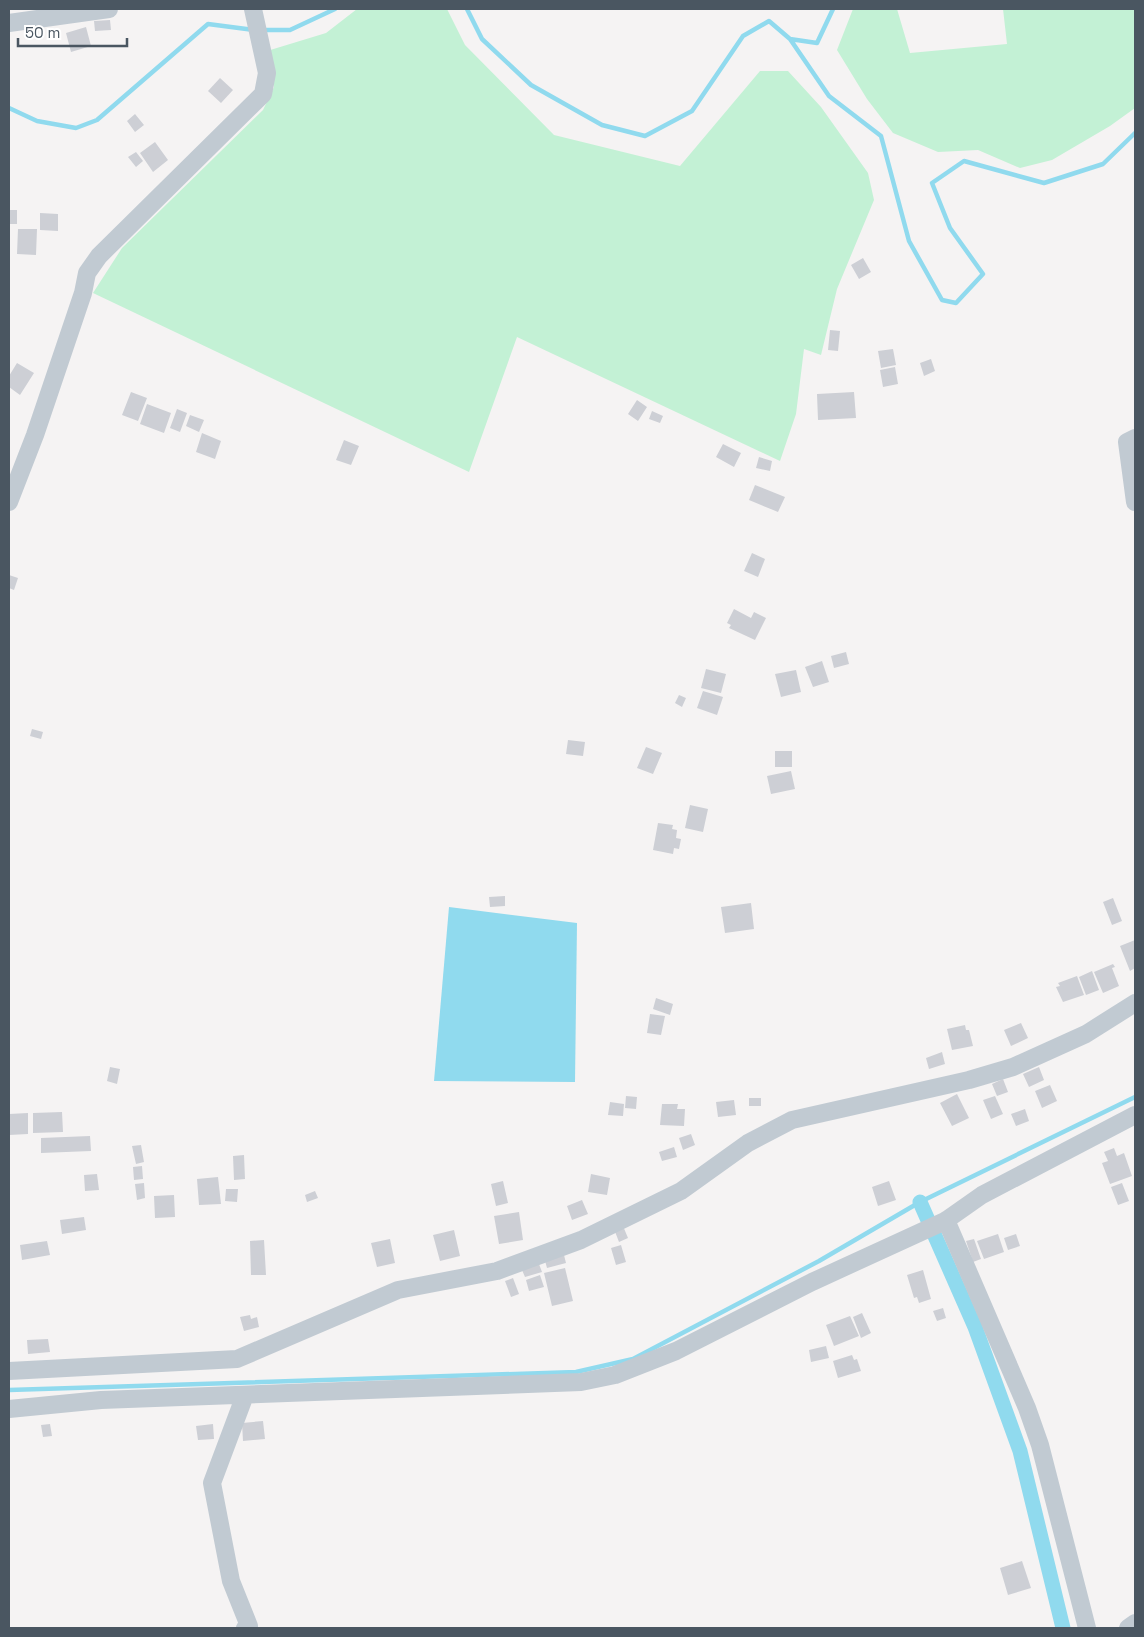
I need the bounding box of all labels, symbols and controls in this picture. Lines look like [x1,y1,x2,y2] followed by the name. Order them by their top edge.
[18,15,126,47] scale bar
[25,23,60,42] text: 50 m

